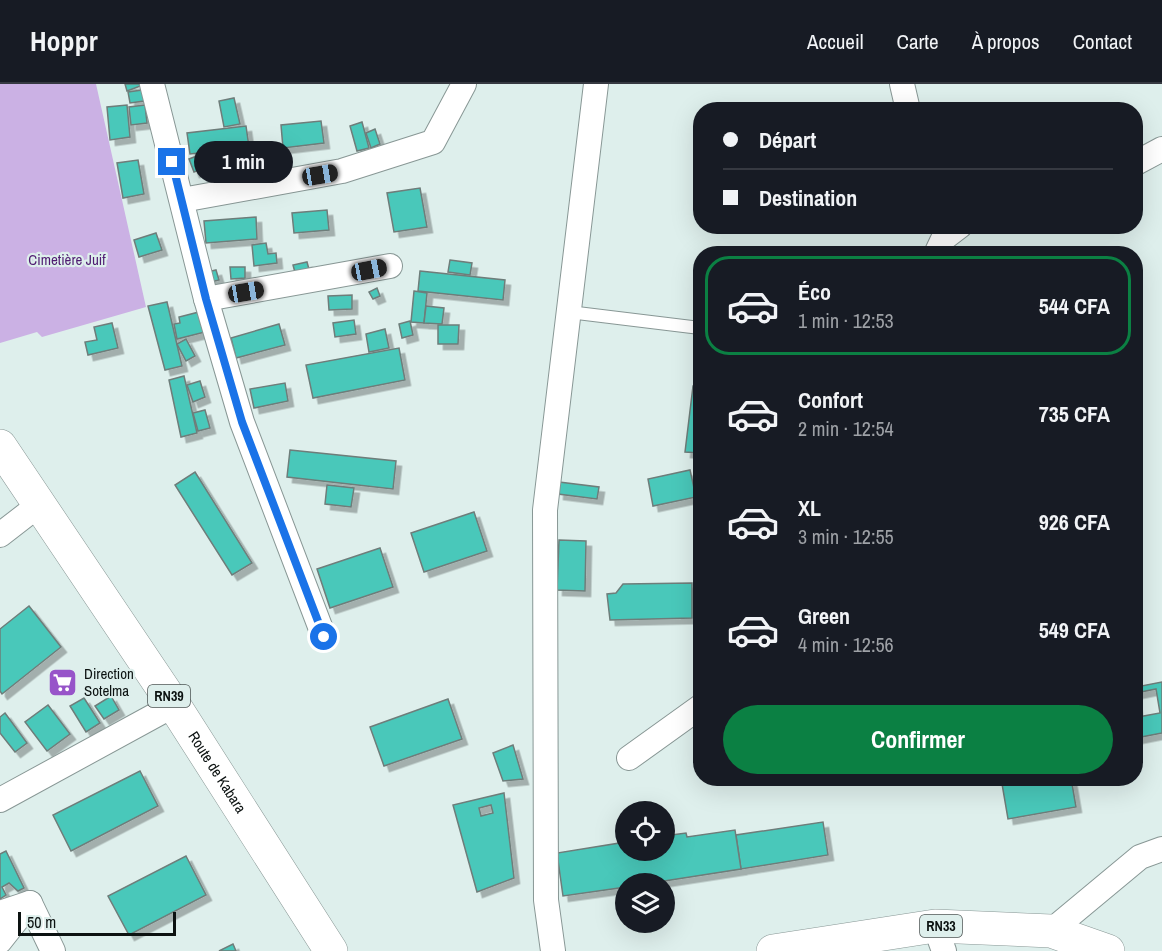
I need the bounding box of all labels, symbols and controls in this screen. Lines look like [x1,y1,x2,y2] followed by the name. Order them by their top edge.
[30,22,98,60] text: Hoppr
[807,27,864,56] text: Accueil
[897,27,939,56] text: Carte
[972,27,1040,56] text: À propos
[1073,27,1132,56] text: Contact
[759,125,816,155] text: Départ
[193,141,292,183] callout: 1 min
[158,148,185,175] route end
[222,148,265,175] text: 1 min
[301,163,339,187] car
[759,183,857,213] text: Destination
[28,249,106,270] park label: Cimetière Juif
[350,258,388,282] car
[798,277,831,307] text: Éco
[726,279,780,333] icon: car
[227,280,265,304] car
[1039,291,1110,321] text: 544 CFA
[798,307,894,334] text: 1 min · 12:53
[798,385,863,415] text: Confort
[726,387,780,441] icon: car
[1039,399,1110,429] text: 735 CFA
[798,415,894,442] text: 2 min · 12:54
[798,493,821,523] text: XL
[726,495,780,549] icon: car
[1039,507,1110,537] text: 926 CFA
[798,523,894,550] text: 3 min · 12:55
[798,601,850,631] text: Green
[726,603,780,657] icon: car
[1039,615,1110,645] text: 549 CFA
[310,623,337,650] route start
[798,631,894,658] text: 4 min · 12:56
[84,663,134,701] place label: Direction Sotelma
[47,667,79,699] supermarket icon: Direction Sotelma
[148,685,190,707] road number: RN39
[723,705,1113,774] button: Confirmer
[184,727,251,817] street label: Route de Kabara
[615,801,675,933] map controls
[615,801,675,861] button: locate
[615,873,675,933] button: layers
[18,909,176,936] scale bar
[27,911,56,933] text: 50 m
[920,915,962,937] road number: RN33

